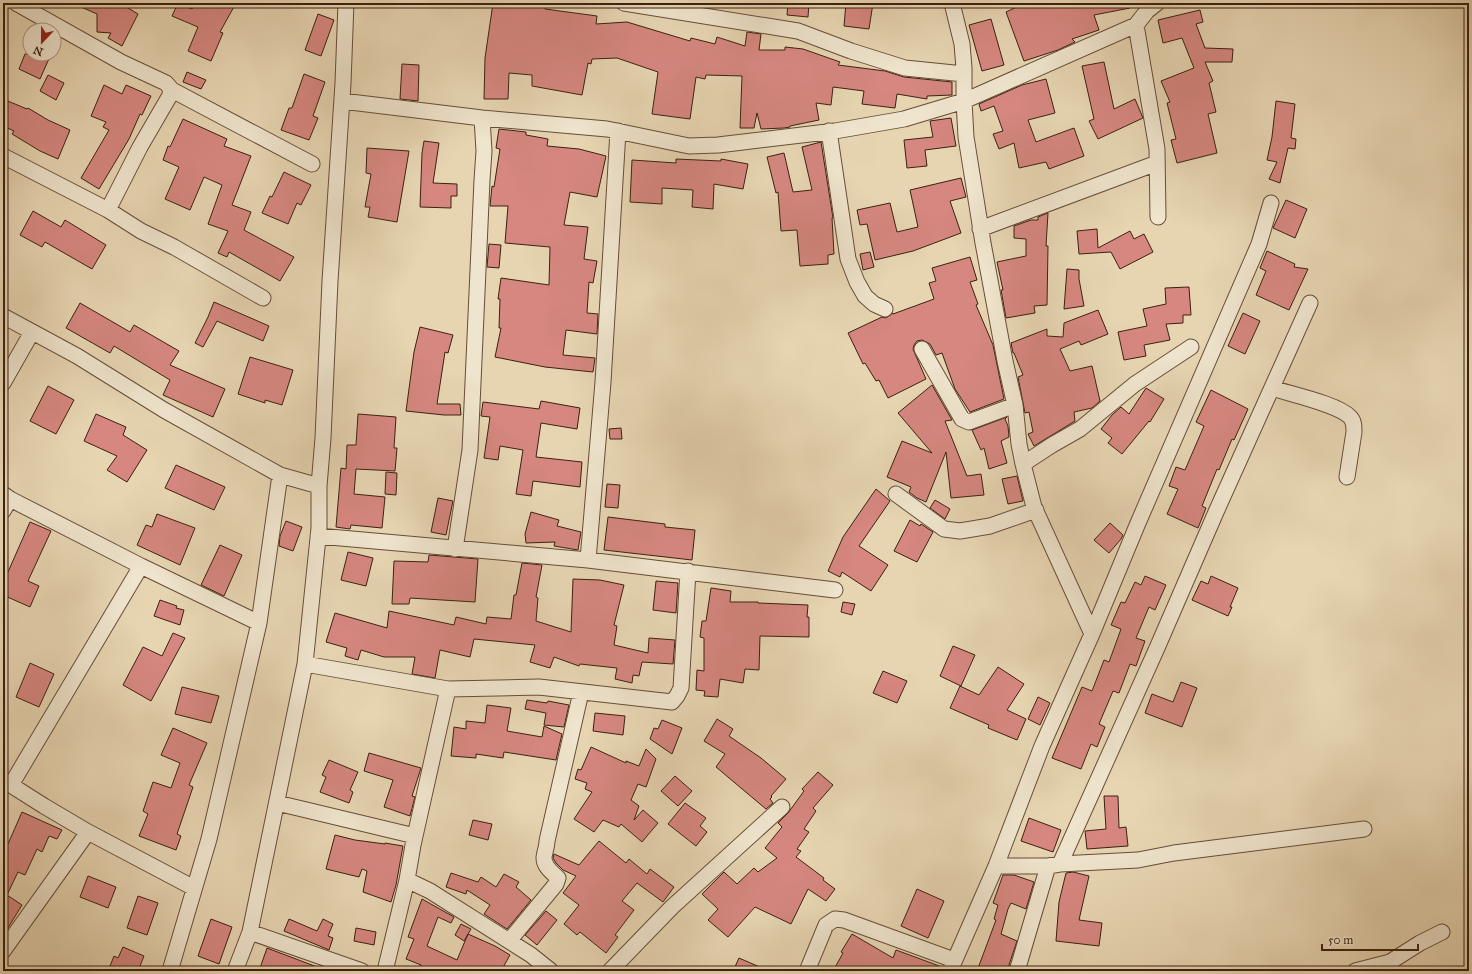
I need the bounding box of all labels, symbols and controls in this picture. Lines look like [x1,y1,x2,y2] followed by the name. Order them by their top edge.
[22,22,62,62] north arrow
[31,43,45,59] text: N
[1322,926,1418,952] scale bar
[1328,933,1353,947] text: 50 m

